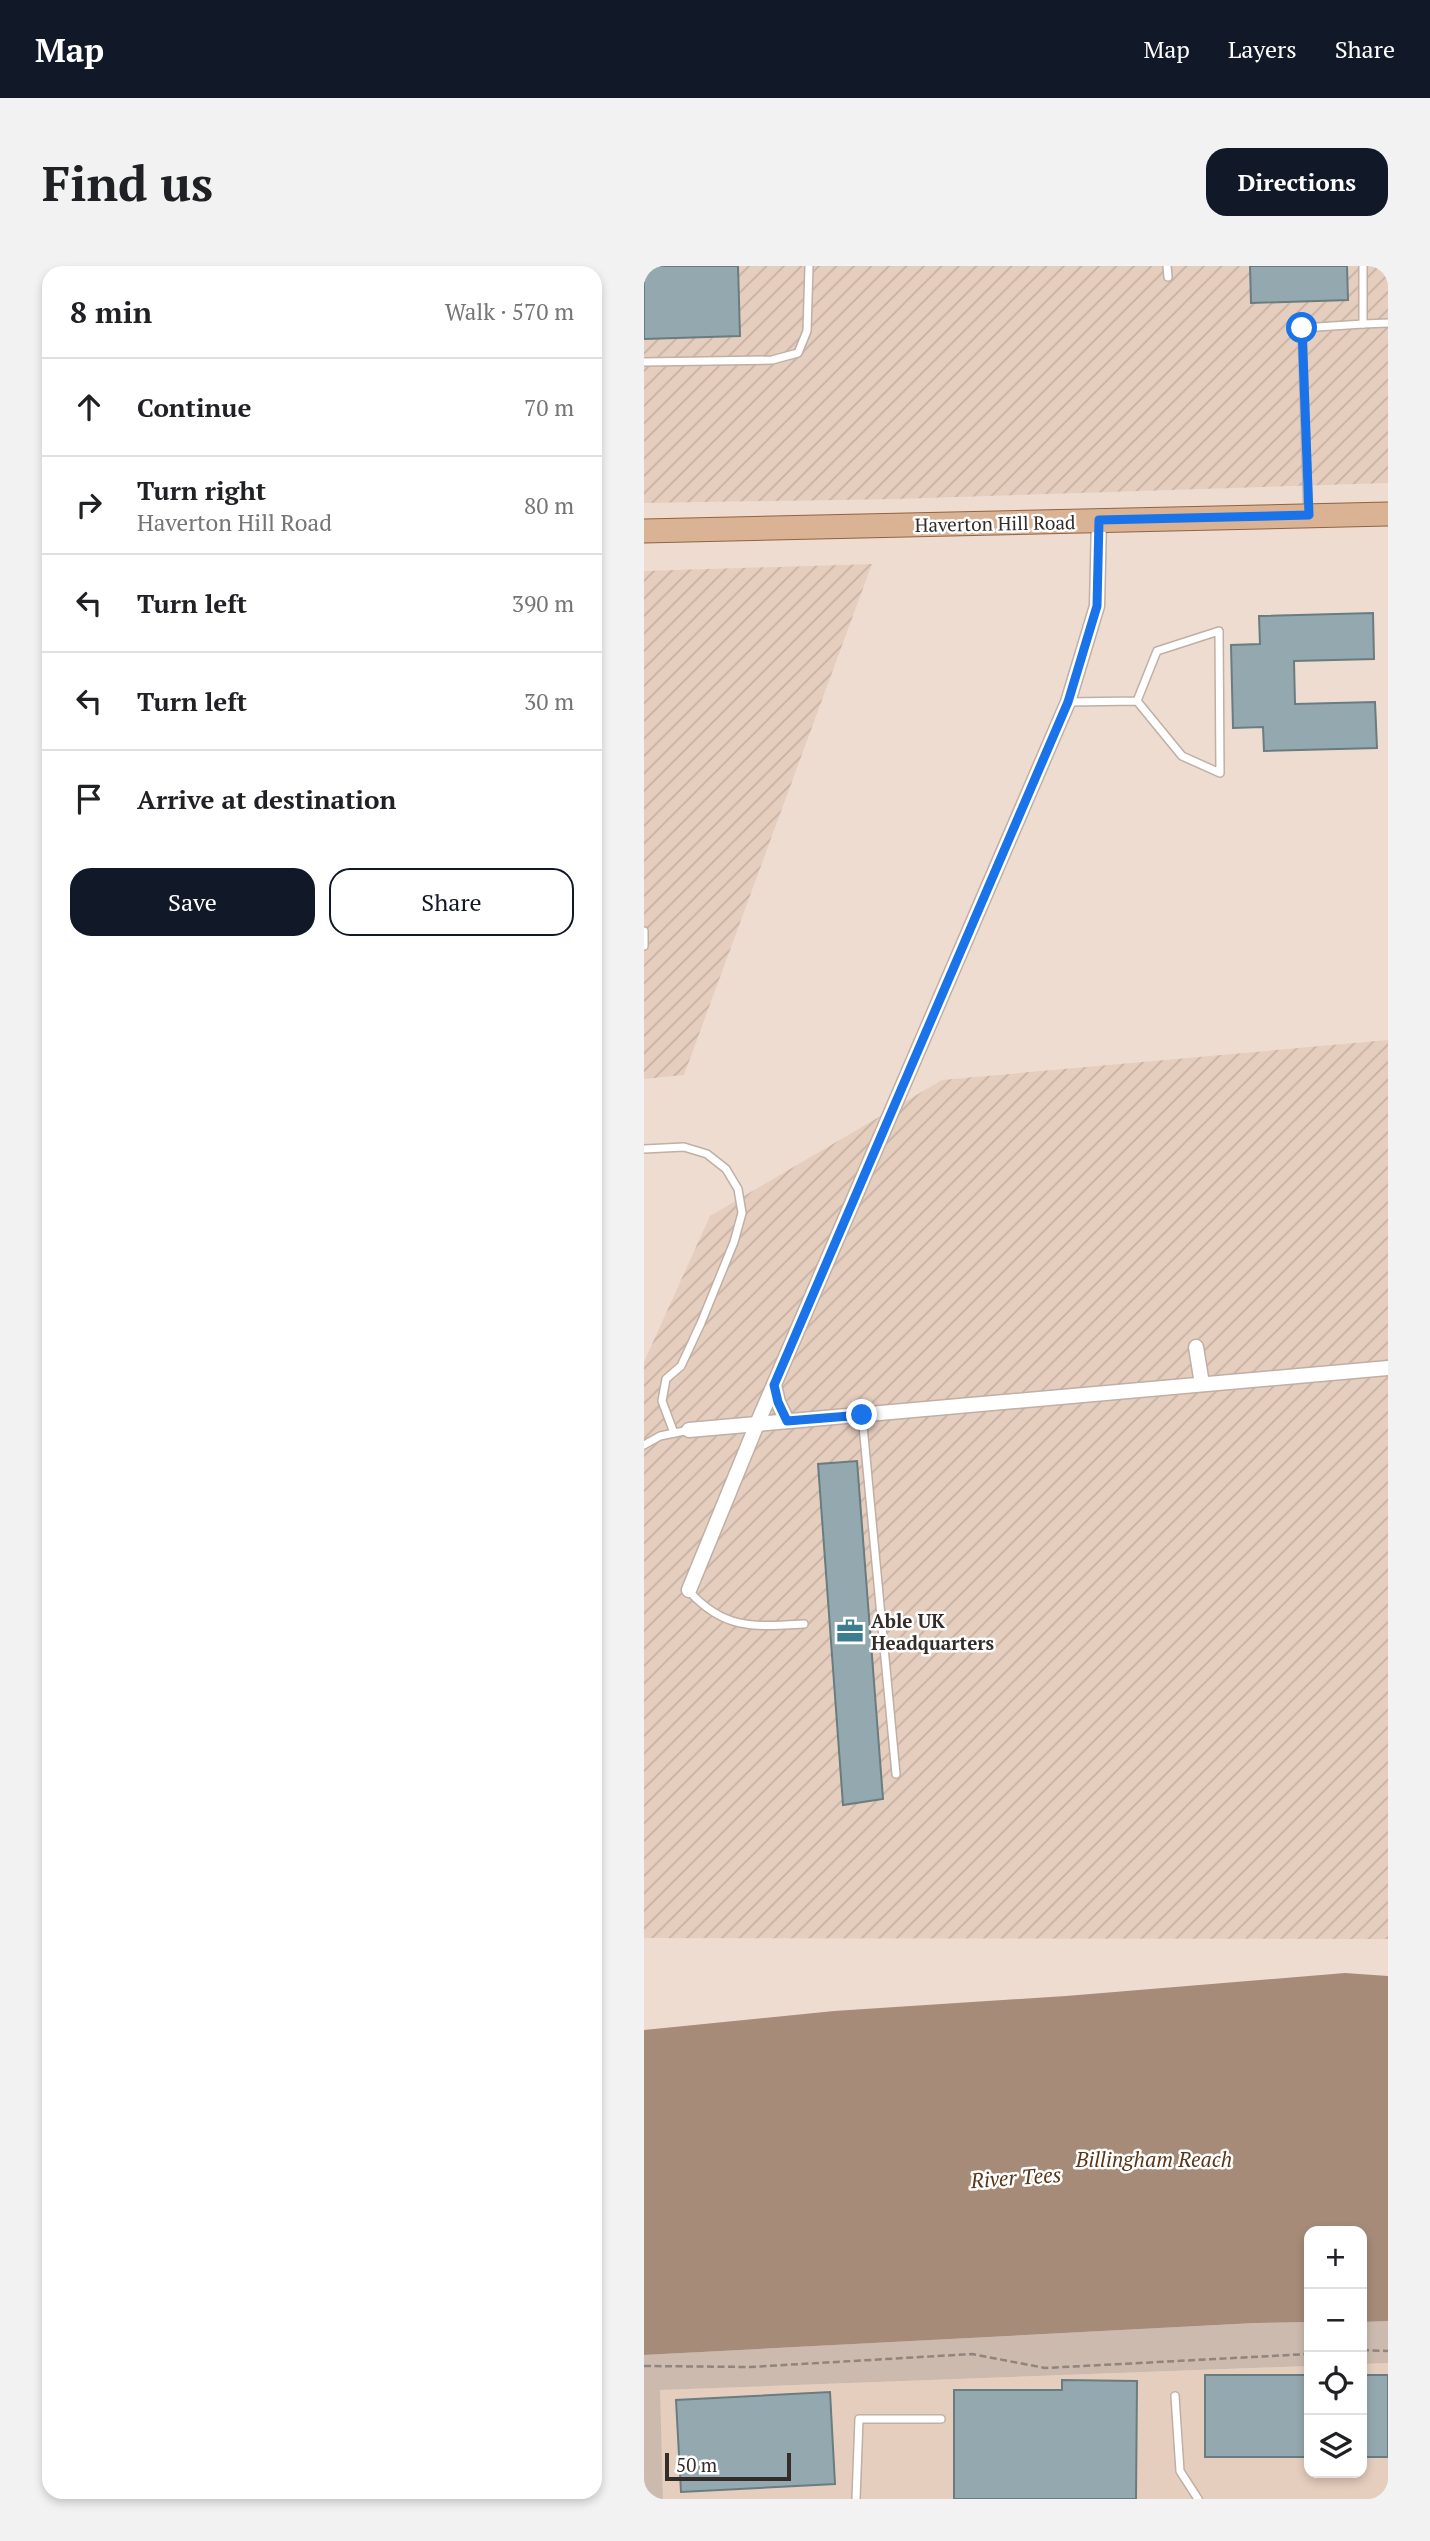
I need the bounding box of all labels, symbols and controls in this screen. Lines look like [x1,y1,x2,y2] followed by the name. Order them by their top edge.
[35,28,104,71] text: Map
[1143,33,1190,65] text: Map
[1228,33,1297,65] text: Layers
[1335,33,1395,65] text: Share
[1206,148,1388,216] button: Directions
[42,150,213,215] text: Find us
[70,292,152,332] text: 8 min
[445,296,574,327] text: Walk · 570 m
[1286,312,1317,343] route start
[70,388,108,426] icon: ahead
[137,390,251,424] text: Continue
[524,392,574,423] text: 70 m
[137,473,266,507] text: Turn right
[70,486,108,524] icon: right
[524,490,574,521] text: 80 m
[137,507,332,538] text: Haverton Hill Road
[914,509,1076,537] street label: Haverton Hill Road
[70,584,108,622] icon: left
[137,586,247,620] text: Turn left
[512,588,574,619] text: 390 m
[70,682,108,720] icon: left
[137,684,247,718] text: Turn left
[524,686,574,717] text: 30 m
[70,780,108,818] icon: arrive
[137,782,396,816] text: Arrive at destination
[70,868,315,936] button: Save
[329,868,574,936] button: Share
[846,1399,877,1430] route end
[871,1608,995,1655] place label: Able UK Headquarters
[835,1616,865,1646] office icon: Able UK Headquarters
[1075,2145,1232,2173] water label: Billingham Reach
[969,2160,1062,2194] water label: River Tees
[1304,2226,1367,2478] map controls
[1304,2226,1367,2289] button: +
[1304,2289,1367,2352] button: −
[1304,2352,1367,2415] button: locate
[1304,2415,1367,2478] button: layers
[665,2450,791,2482] scale bar
[676,2452,717,2477] text: 50 m

